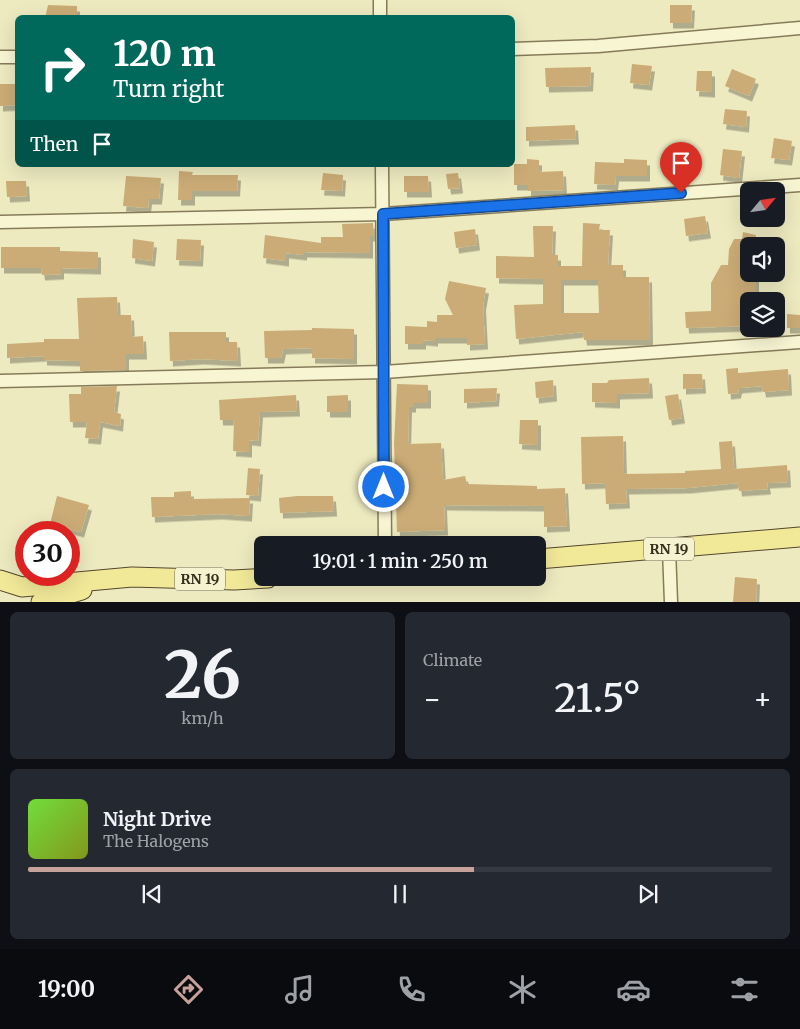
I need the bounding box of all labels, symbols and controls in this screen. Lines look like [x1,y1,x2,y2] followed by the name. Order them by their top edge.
[113,32,216,76] text: 120 m
[30,35,95,100] icon: right
[113,75,224,103] text: Turn right
[88,130,116,158] icon: arrive
[30,132,78,156] text: Then
[660,142,702,193] pin
[667,149,695,177] icon: arrive
[740,182,785,228] north arrow
[740,182,785,337] map controls
[740,237,785,282] button: sound
[740,292,785,337] button: layers
[357,460,409,512] position arrow
[15,521,80,586] speed limit sign: 30
[644,538,694,560] road number: RN 19
[312,549,488,573] text: 19:01 · 1 min · 250 m
[175,568,225,590] road number: RN 19
[164,634,241,716] text: 26
[423,650,482,670] text: Climate
[554,675,641,722] text: 21.5°
[423,681,442,717] text: −
[753,681,772,717] text: +
[181,708,224,728] text: km/h
[103,807,211,831] text: Night Drive
[103,831,209,851] text: The Halogens
[138,880,166,908] icon: previous
[386,880,414,908] icon: pause
[634,880,662,908] icon: next
[171,972,206,1007] icon: directions
[282,972,317,1007] icon: music
[394,972,429,1007] icon: phone
[505,972,540,1007] icon: climate
[616,972,651,1007] icon: car
[727,972,762,1007] icon: filters
[38,975,95,1003] text: 19:00

